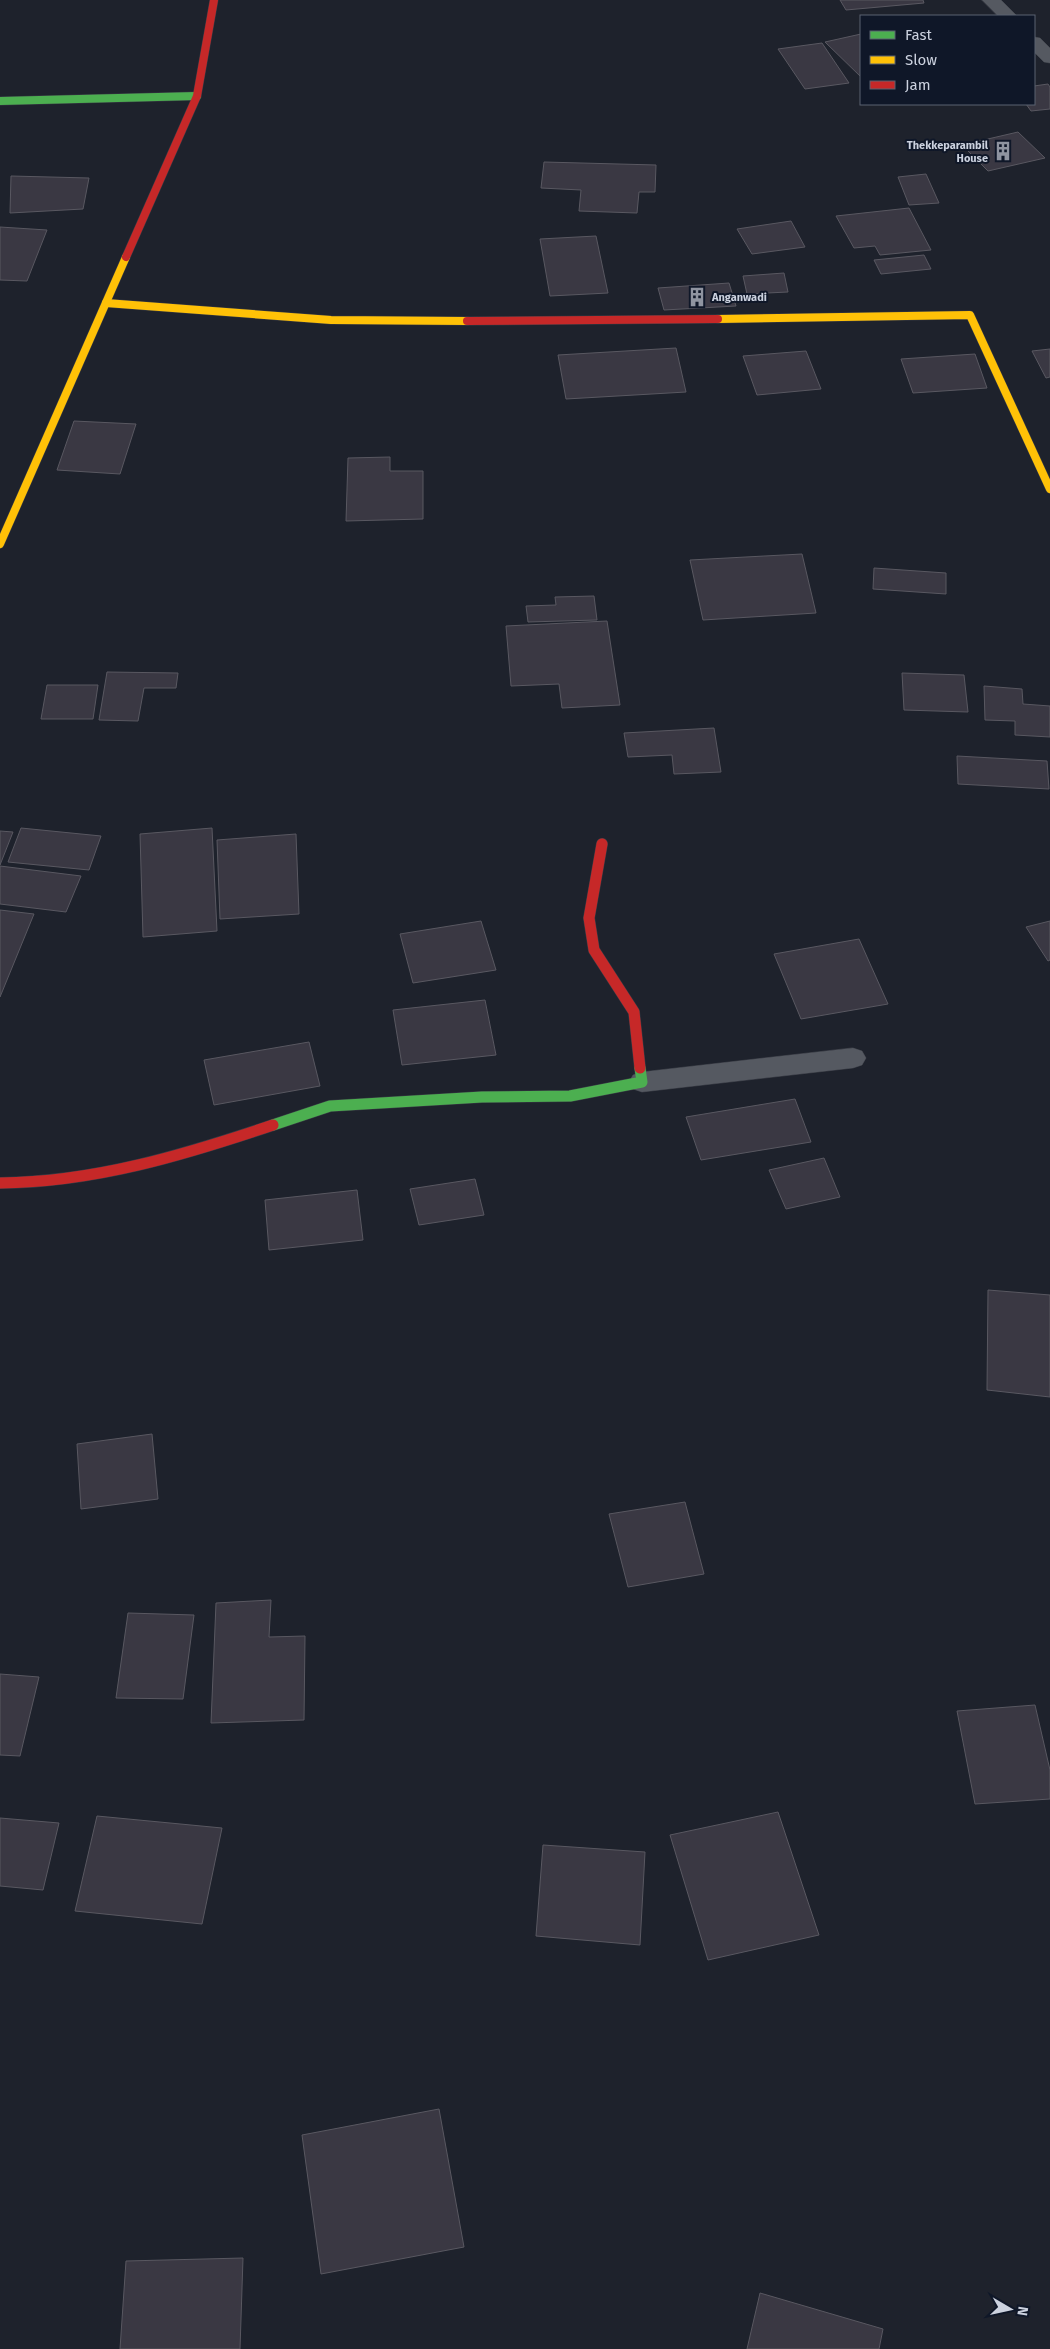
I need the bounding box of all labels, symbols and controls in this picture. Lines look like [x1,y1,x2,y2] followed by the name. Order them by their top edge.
[860,15,1035,105] legend
[905,26,932,44] text: Fast
[905,51,937,69] text: Slow
[905,76,931,94] text: Jam
[907,139,989,165] place label: Thekkeparambil House
[992,140,1014,162] building icon: Thekkeparambil House
[686,286,708,308] building icon: Anganwadi
[711,291,767,304] place label: Anganwadi
[985,2284,1035,2334] north arrow
[1013,2305,1031,2317] text: N

